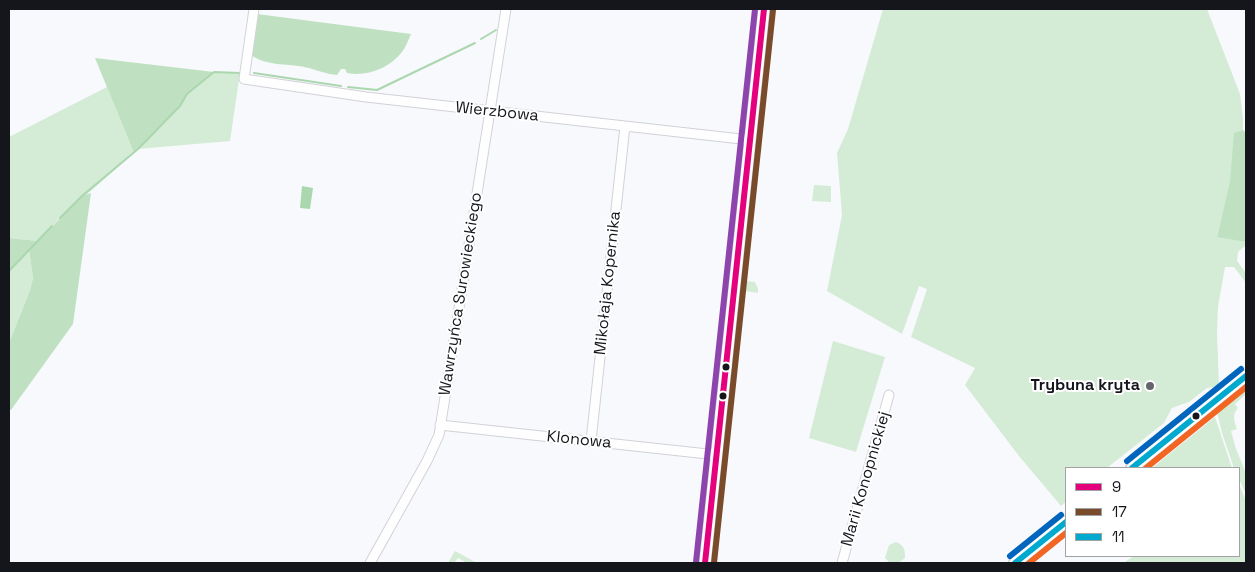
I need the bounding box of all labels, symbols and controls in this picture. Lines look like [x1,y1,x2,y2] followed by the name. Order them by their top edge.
[454,98,540,126] street label: Wierzbowa
[435,191,487,397] street label: Wawrzyńca Surowieckiego
[591,210,625,356] street label: Mikołaja Kopernika
[721,362,731,372] unlabelled marker
[1030,376,1140,396] place label: Trybuna kryta
[1144,380,1156,392] marker: Trybuna kryta
[718,391,728,401] unlabelled marker
[838,409,894,549] street label: Marii Konopnickiej
[1191,411,1201,421] unlabelled marker
[546,427,612,453] street label: Klonowa
[1065,467,1240,557] legend
[1112,477,1121,496] text: 9
[1112,502,1127,521] text: 17
[1112,527,1125,546] text: 11

